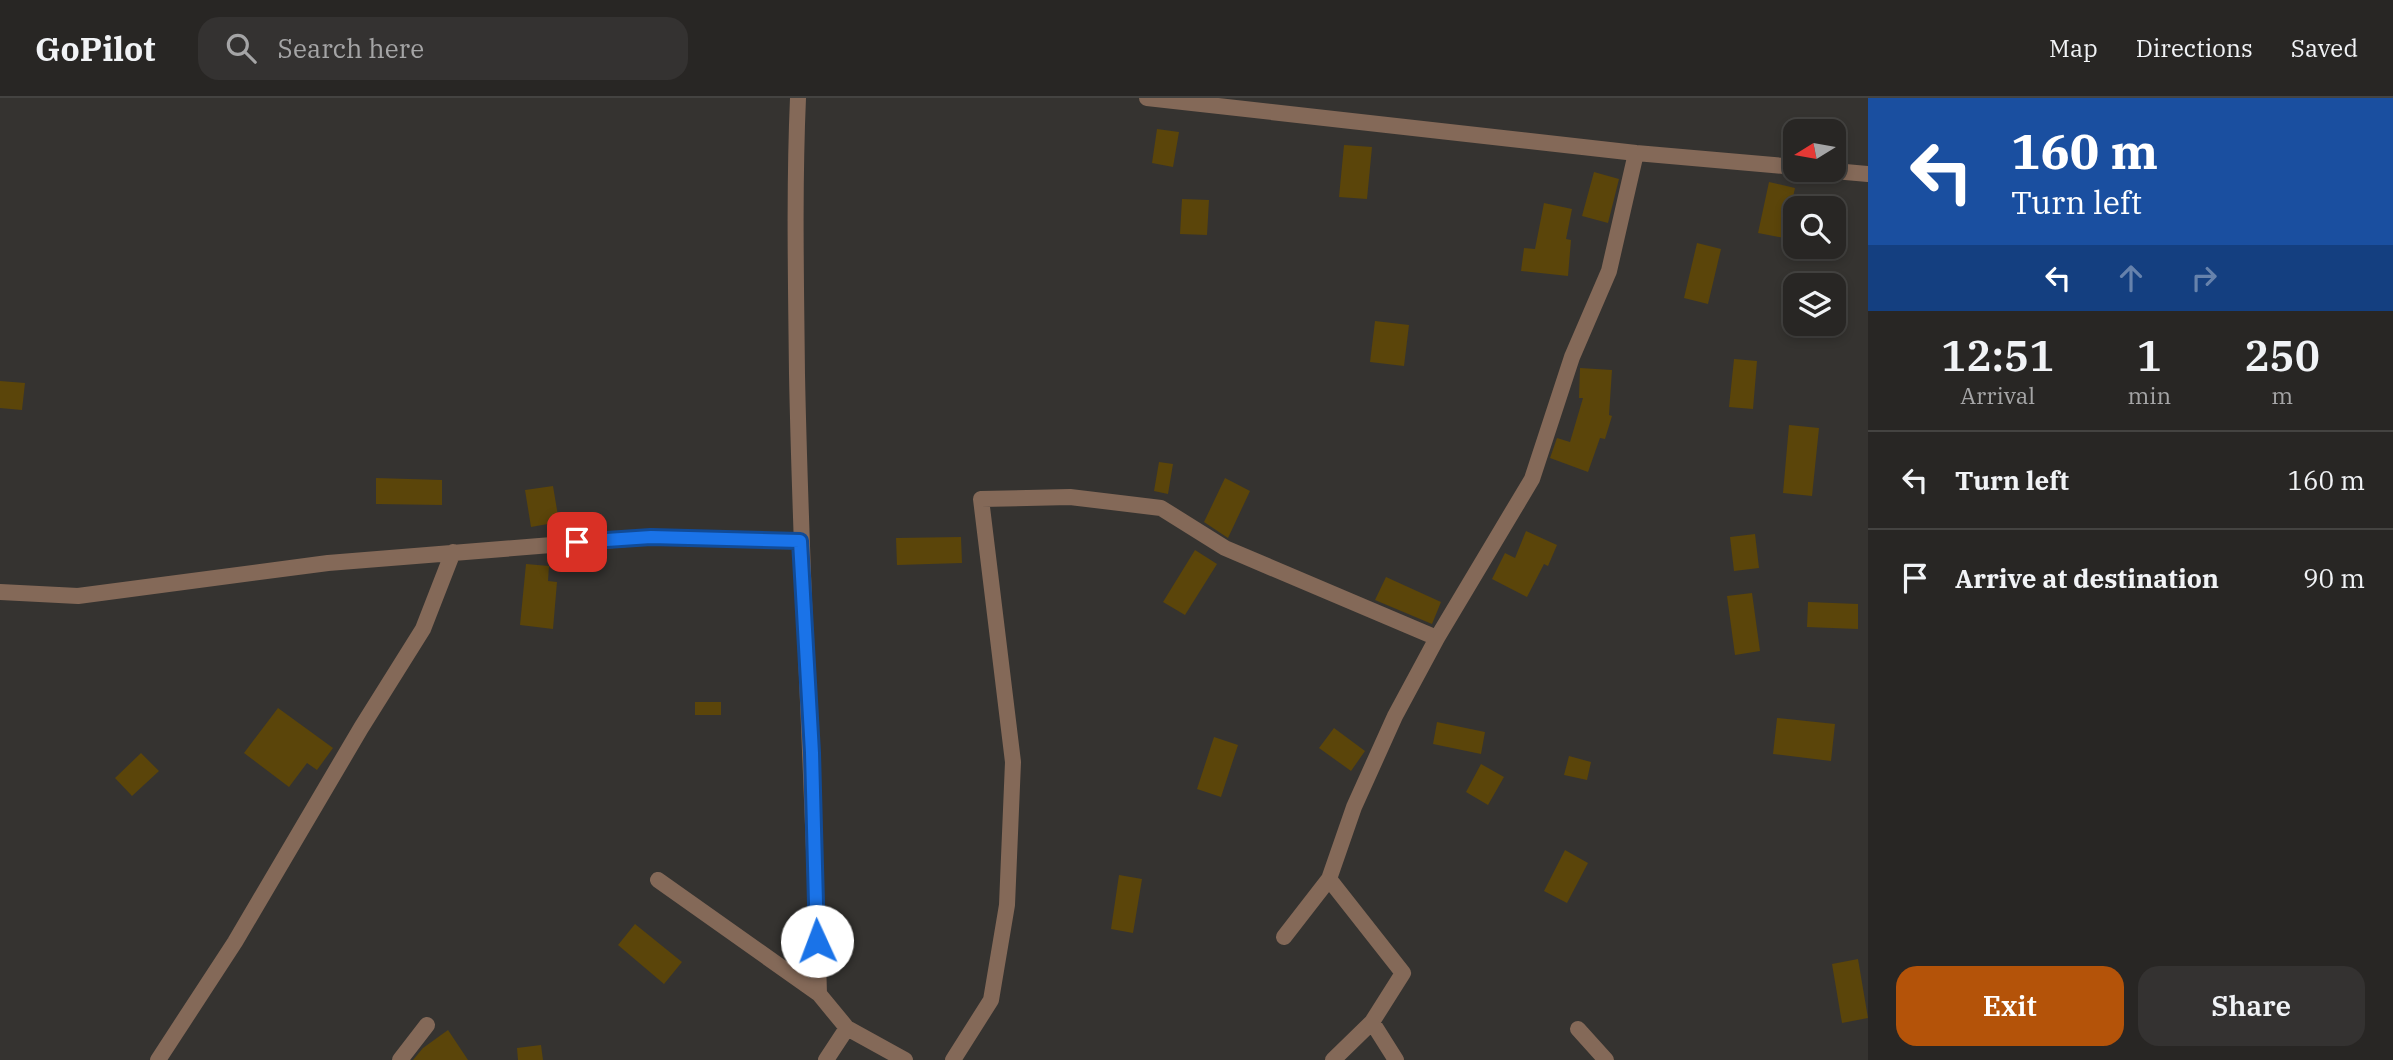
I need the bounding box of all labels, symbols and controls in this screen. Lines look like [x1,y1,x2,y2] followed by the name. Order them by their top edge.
[198,17,688,80] search box
[35,27,156,70] text: GoPilot
[222,29,260,67] icon: search
[278,31,424,65] text: Search here
[2049,32,2098,64] text: Map
[2136,32,2253,64] text: Directions
[2291,32,2358,64] text: Saved
[1783,119,1846,182] north arrow
[1783,119,1846,336] map controls
[2011,119,2158,182] text: 160 m
[1896,126,1987,217] icon: left
[2011,181,2142,223] text: Turn left
[1783,196,1846,259] button: search
[2039,259,2077,297] icon: left
[2112,259,2150,297] icon: ahead
[2185,259,2223,297] icon: right
[1783,273,1846,336] button: layers
[1941,328,2054,383] text: 12:51
[2137,328,2162,383] text: 1
[2244,328,2320,383] text: 250
[1960,380,2035,410] text: Arrival
[2127,380,2171,410] text: min
[2271,380,2293,410] text: m
[1896,461,1934,499] icon: left
[1955,463,2069,497] text: Turn left
[2287,463,2365,497] text: 160 m
[547,512,607,572] pin
[558,523,596,561] icon: arrive
[1896,559,1934,597] icon: arrive
[1955,561,2219,595] text: Arrive at destination
[2303,561,2365,595] text: 90 m
[780,904,854,978] position arrow
[1896,966,2124,1046] button: Exit
[2138,966,2365,1046] button: Share

